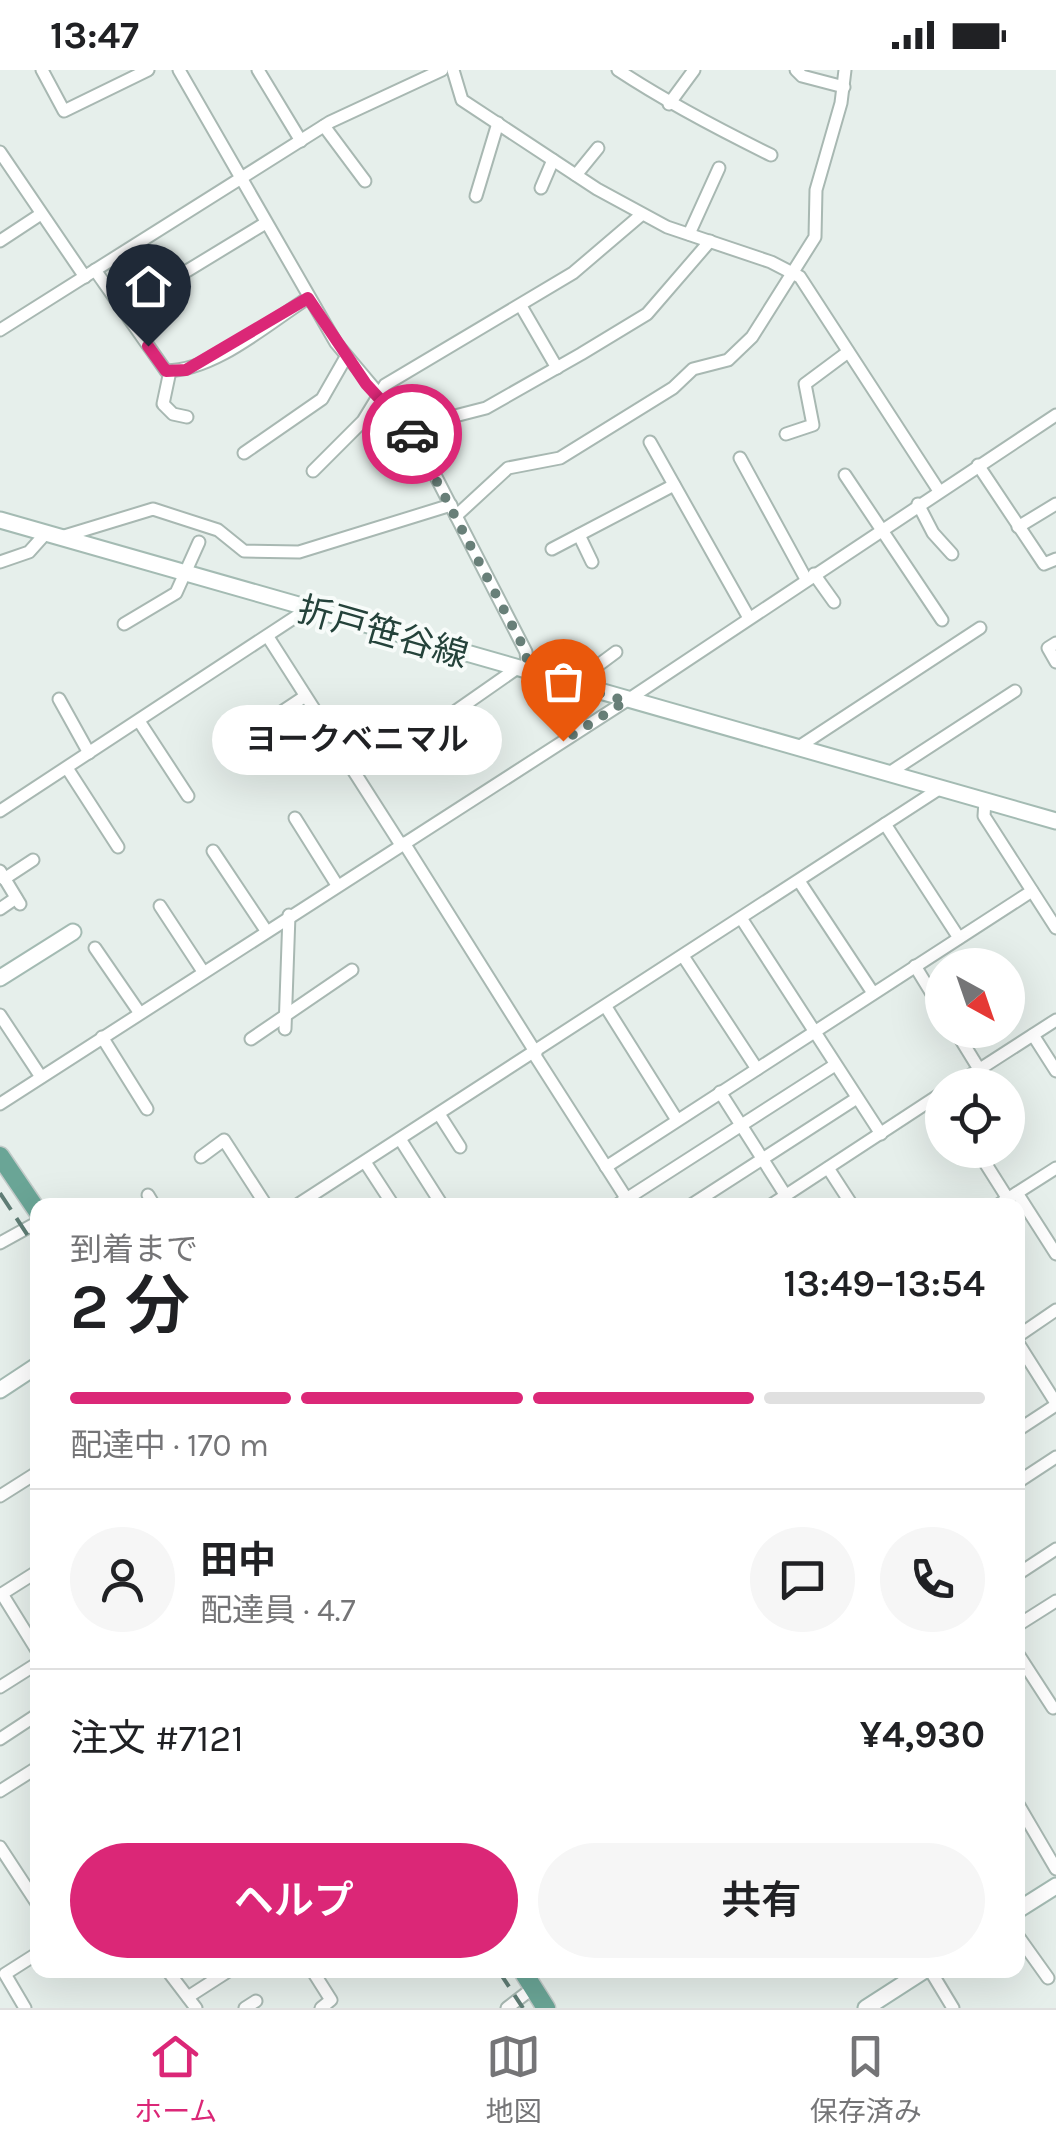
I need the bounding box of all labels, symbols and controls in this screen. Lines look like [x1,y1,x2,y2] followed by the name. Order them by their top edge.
[50,13,139,58] text: 13:47
[106,244,191,347] pin
[121,259,176,314] icon: home
[362,384,462,484] courier
[385,407,440,462] icon: car
[293,589,473,676] street label: 折戸笹谷線
[521,639,606,742] pin
[536,654,591,709] icon: bag
[213,706,503,776] callout: ヨークベニマル
[245,721,469,758] text: ヨークベニマル
[925,948,1025,1048] north arrow
[925,948,1025,1168] map controls
[925,1068,1025,1168] button: locate
[70,1231,198,1268] text: 到着まで
[783,1261,985,1306] text: 13:49–13:54
[70,1268,190,1344] text: 2 分
[70,1427,269,1464] text: 配達中 · 170 m
[70,1527,175,1632] button: person
[750,1527,855,1632] button: chat
[880,1527,985,1632] button: phone
[200,1538,276,1583] text: 田中
[200,1592,356,1629] text: 配達員 · 4.7
[860,1712,985,1757] text: ¥4,930
[70,1716,244,1761] text: 注文 #7121
[70,1843,518,1958] button: ヘルプ
[538,1843,985,1958] button: 共有
[134,2029,217,2129] tab: ホーム
[486,2029,542,2129] tab: 地図
[810,2029,922,2129] tab: 保存済み

